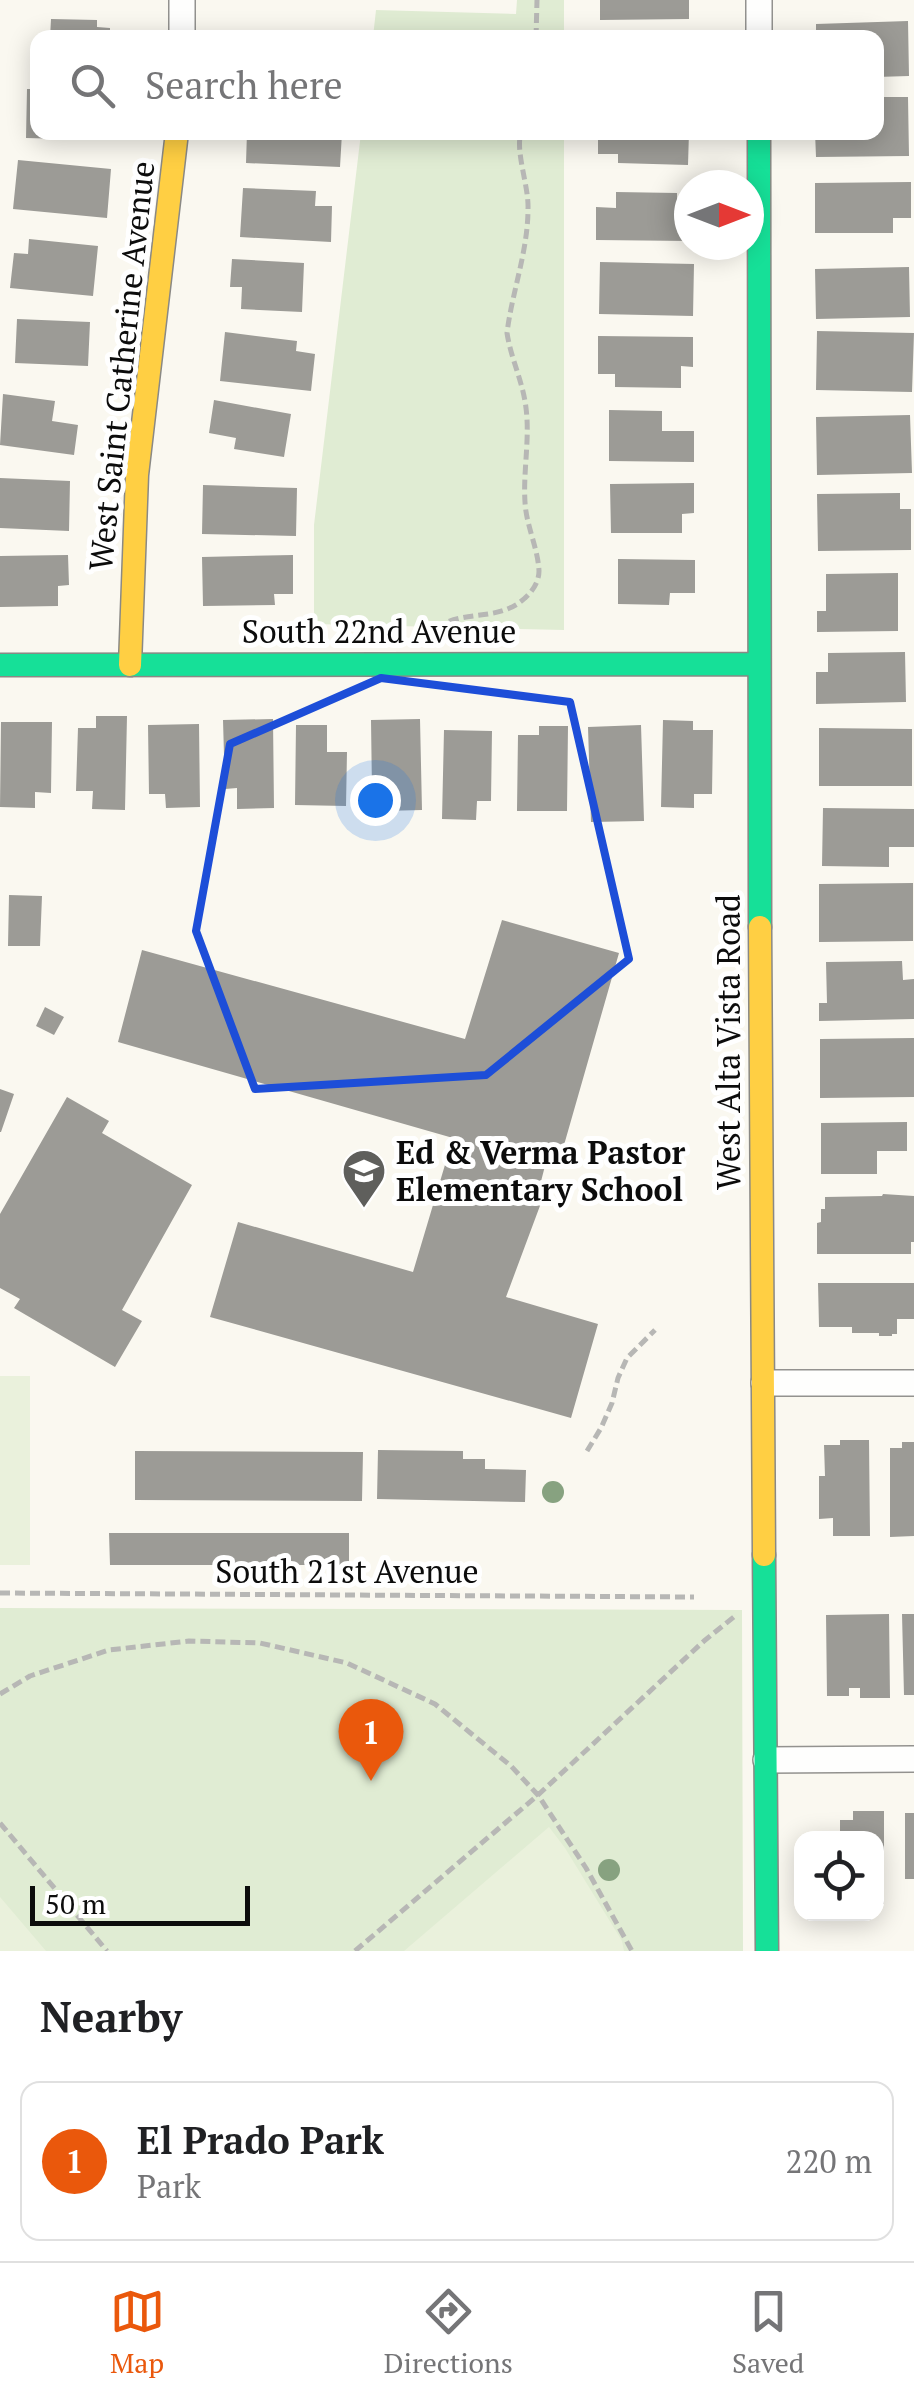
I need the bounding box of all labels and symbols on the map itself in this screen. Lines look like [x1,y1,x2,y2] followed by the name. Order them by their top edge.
[79,159,163,573] street label: West Saint Catherine Avenue
[674,170,764,260] north arrow
[242,610,516,652] street label: South 22nd Avenue
[350,775,401,826] your location
[707,894,749,1190] street label: West Alta Vista Road
[396,1131,686,1210] place label: Ed & Verma Pastor Elementary School
[341,1148,387,1209] school or university icon: Ed & Verma Pastor Elementary School
[215,1550,479,1592] street label: South 21st Avenue
[338,1698,404,1781] pin: 1
[30,1881,250,1926] scale bar

